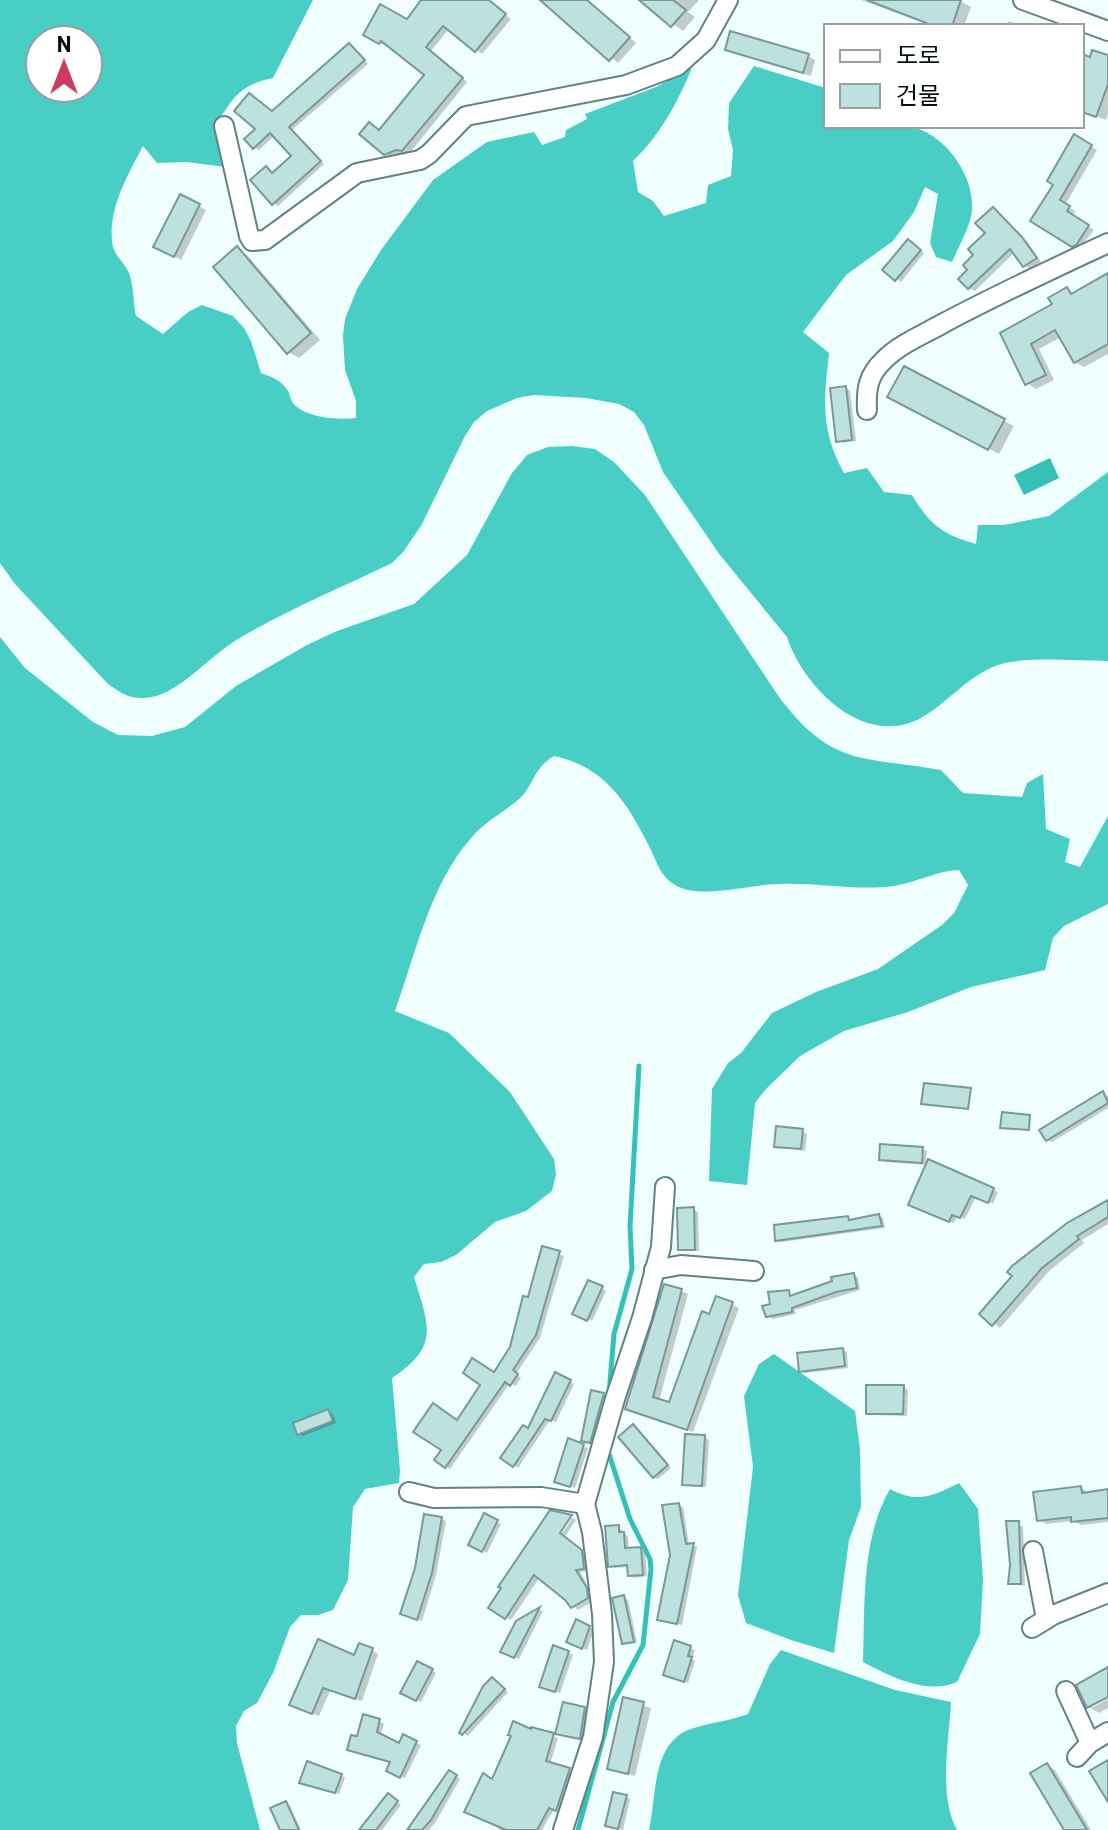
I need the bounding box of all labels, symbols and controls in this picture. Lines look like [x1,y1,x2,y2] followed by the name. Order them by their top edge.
[24,24,104,104] north arrow
[824,24,1084,128] legend
[57,30,71,56] text: N
[896,40,940,69] text: 도로
[896,80,940,109] text: 건물

